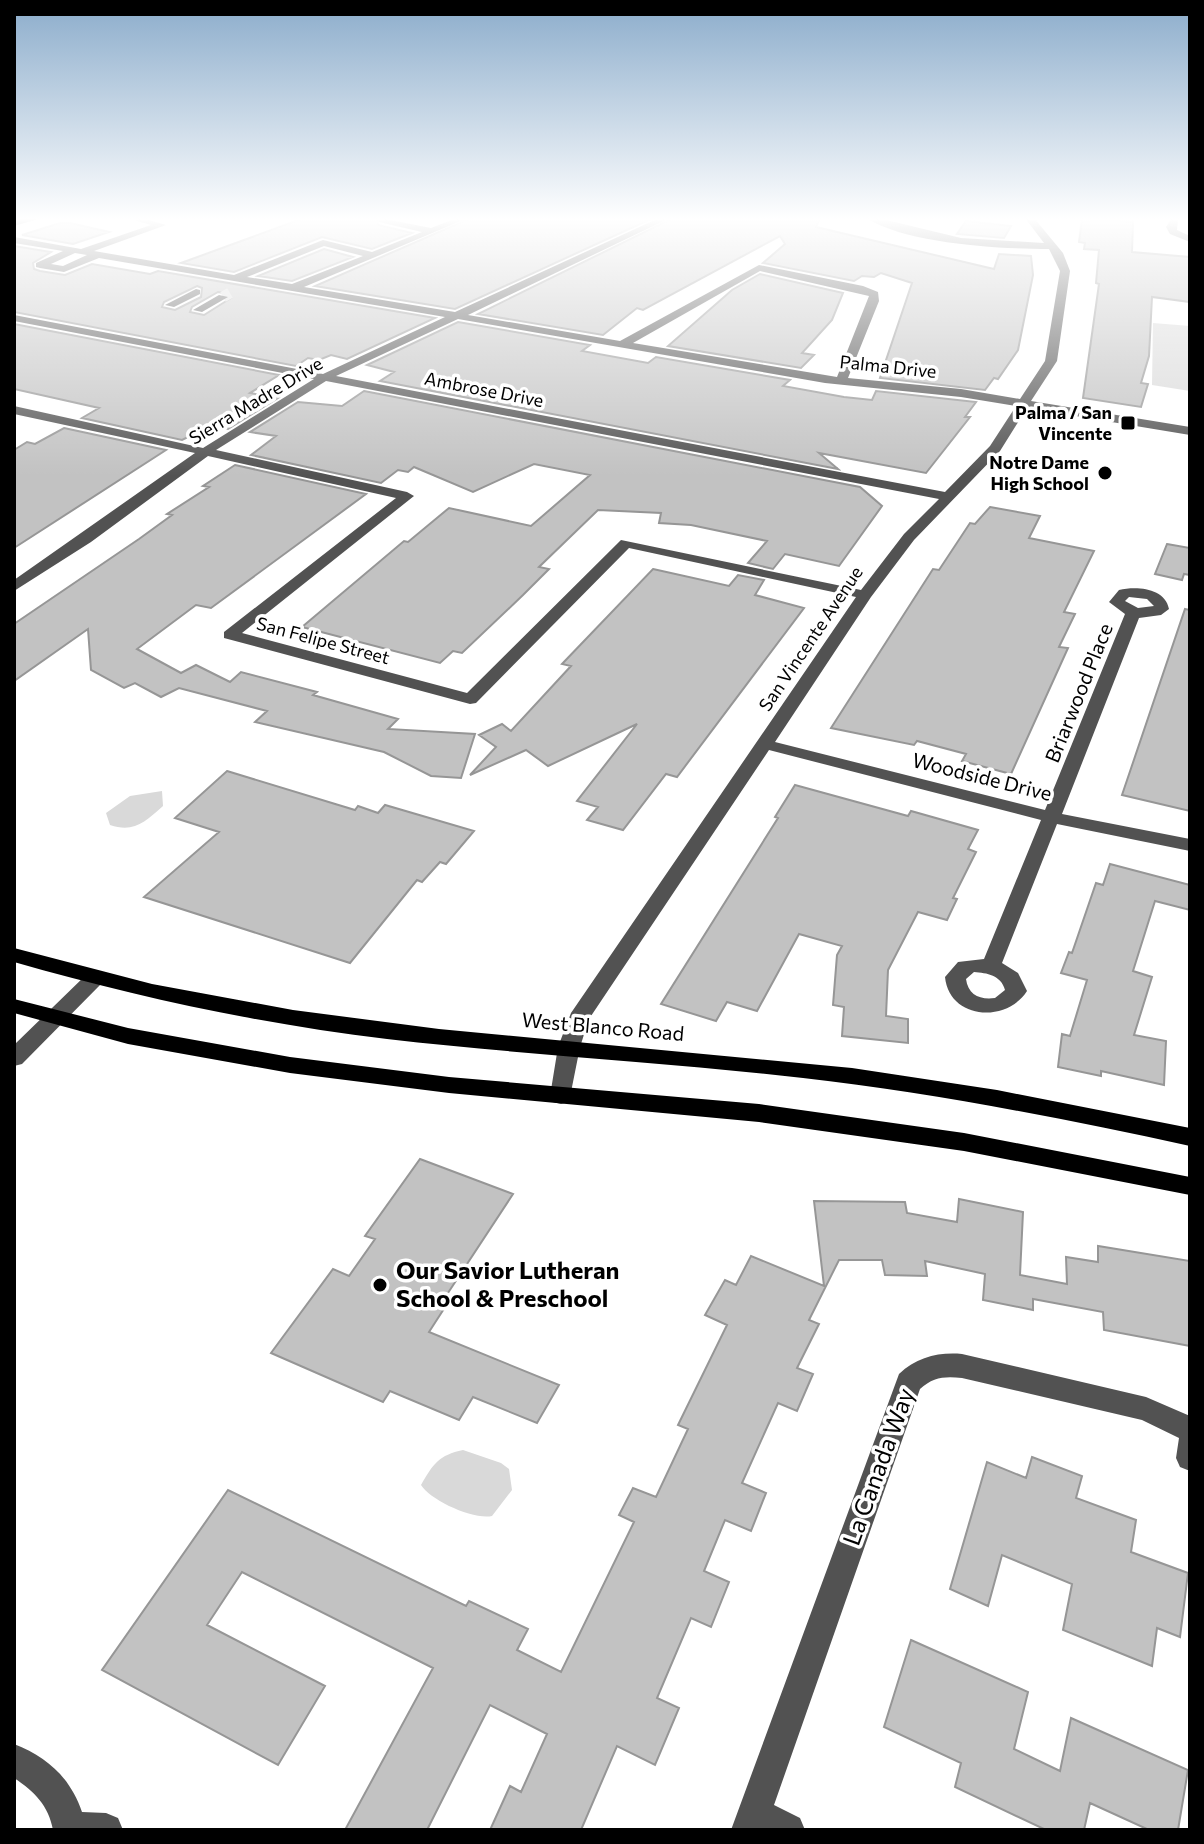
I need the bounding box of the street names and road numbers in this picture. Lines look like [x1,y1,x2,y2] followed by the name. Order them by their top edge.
[839,350,938,382] street label: Palma Drive
[185,352,326,449] street label: Sierra Madre Drive
[423,367,546,411] street label: Ambrose Drive
[754,562,867,715] street label: San Vincente Avenue
[254,612,392,668] street label: San Felipe Street
[1039,620,1117,766] street label: Briarwood Place
[910,747,1054,805] street label: Woodside Drive
[521,1007,685,1045] street label: West Blanco Road
[836,1384,919,1549] street label: La Canada Way

